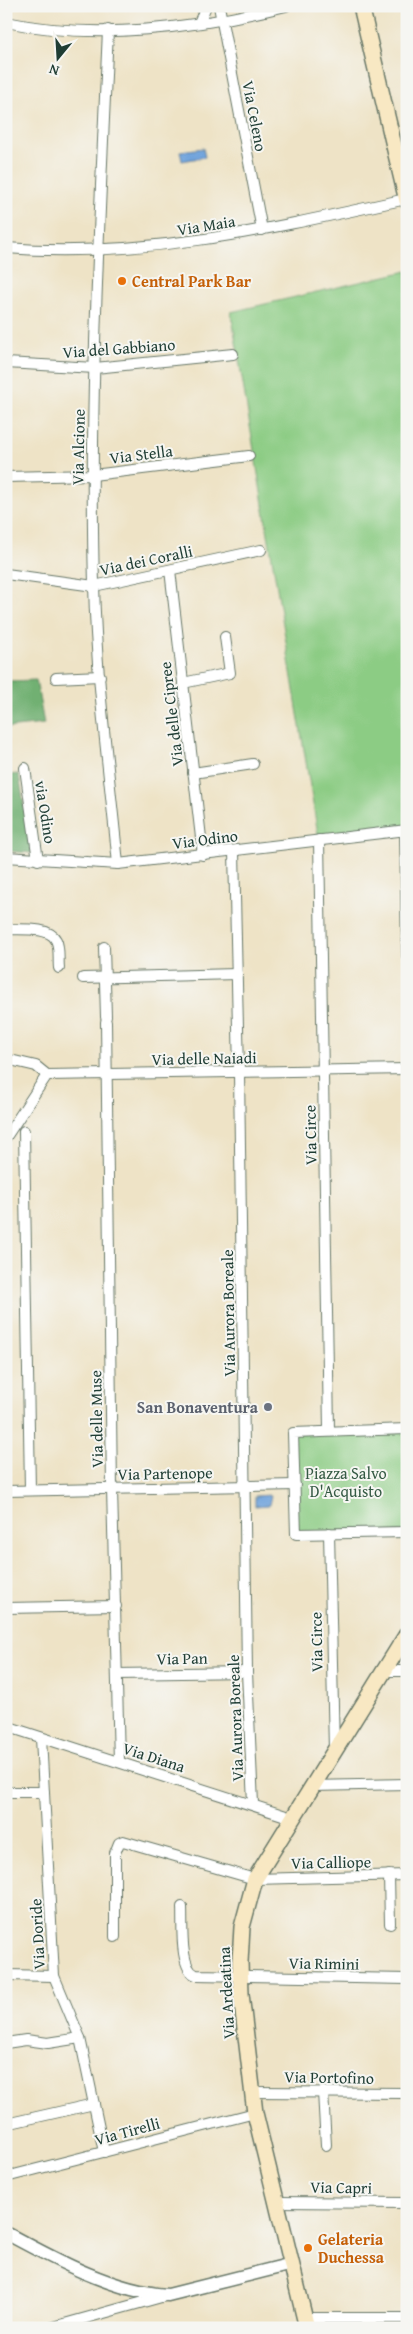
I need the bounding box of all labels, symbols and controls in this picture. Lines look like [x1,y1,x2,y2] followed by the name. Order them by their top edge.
[32,32,82,82] north arrow
[46,59,62,81] text: N
[236,79,274,153] street label: Via Celeno
[175,208,237,241] street label: Via Maia
[132,269,252,293] place label: Central Park Bar
[116,275,128,287] marker: Central Park Bar
[62,332,176,364] street label: Via del Gabbiano
[65,409,91,485] street label: Via Alcione
[108,438,174,470] street label: Via Stella
[97,538,195,582] street label: Via dei Coralli
[153,660,189,768] street label: Via delle Cipree
[29,779,63,845] street label: via Odino
[171,823,239,855] street label: Via Odino
[151,1045,257,1071] street label: Via delle Naiadi
[297,1105,323,1165] street label: Via Circe
[215,1249,241,1377] street label: Via Aurora Boreale
[83,1370,109,1468] street label: Via delle Muse
[137,1395,259,1419] place label: San Bonaventura
[262,1401,274,1413] marker: San Bonaventura
[117,1460,213,1486] street label: Via Partenope
[305,1461,387,1503] park label: Piazza Salvo D'Acquisto
[303,1612,329,1672] street label: Via Circe
[156,1646,208,1670] street label: Via Pan
[221,1654,249,1782] street label: Via Aurora Boreale
[120,1736,189,1778] street label: Via Diana
[291,1849,371,1875] street label: Via Calliope
[23,1898,51,1970] street label: Via Doride
[212,1946,240,2040] street label: Via Ardeatina
[288,1950,360,1976] street label: Via Rimini
[284,2064,374,2090] street label: Via Portofino
[92,2111,163,2151] street label: Via Tirelli
[310,2174,373,2200] street label: Via Capri
[318,2227,385,2269] place label: Gelateria Duchessa
[302,2242,314,2254] marker: Gelateria Duchessa

